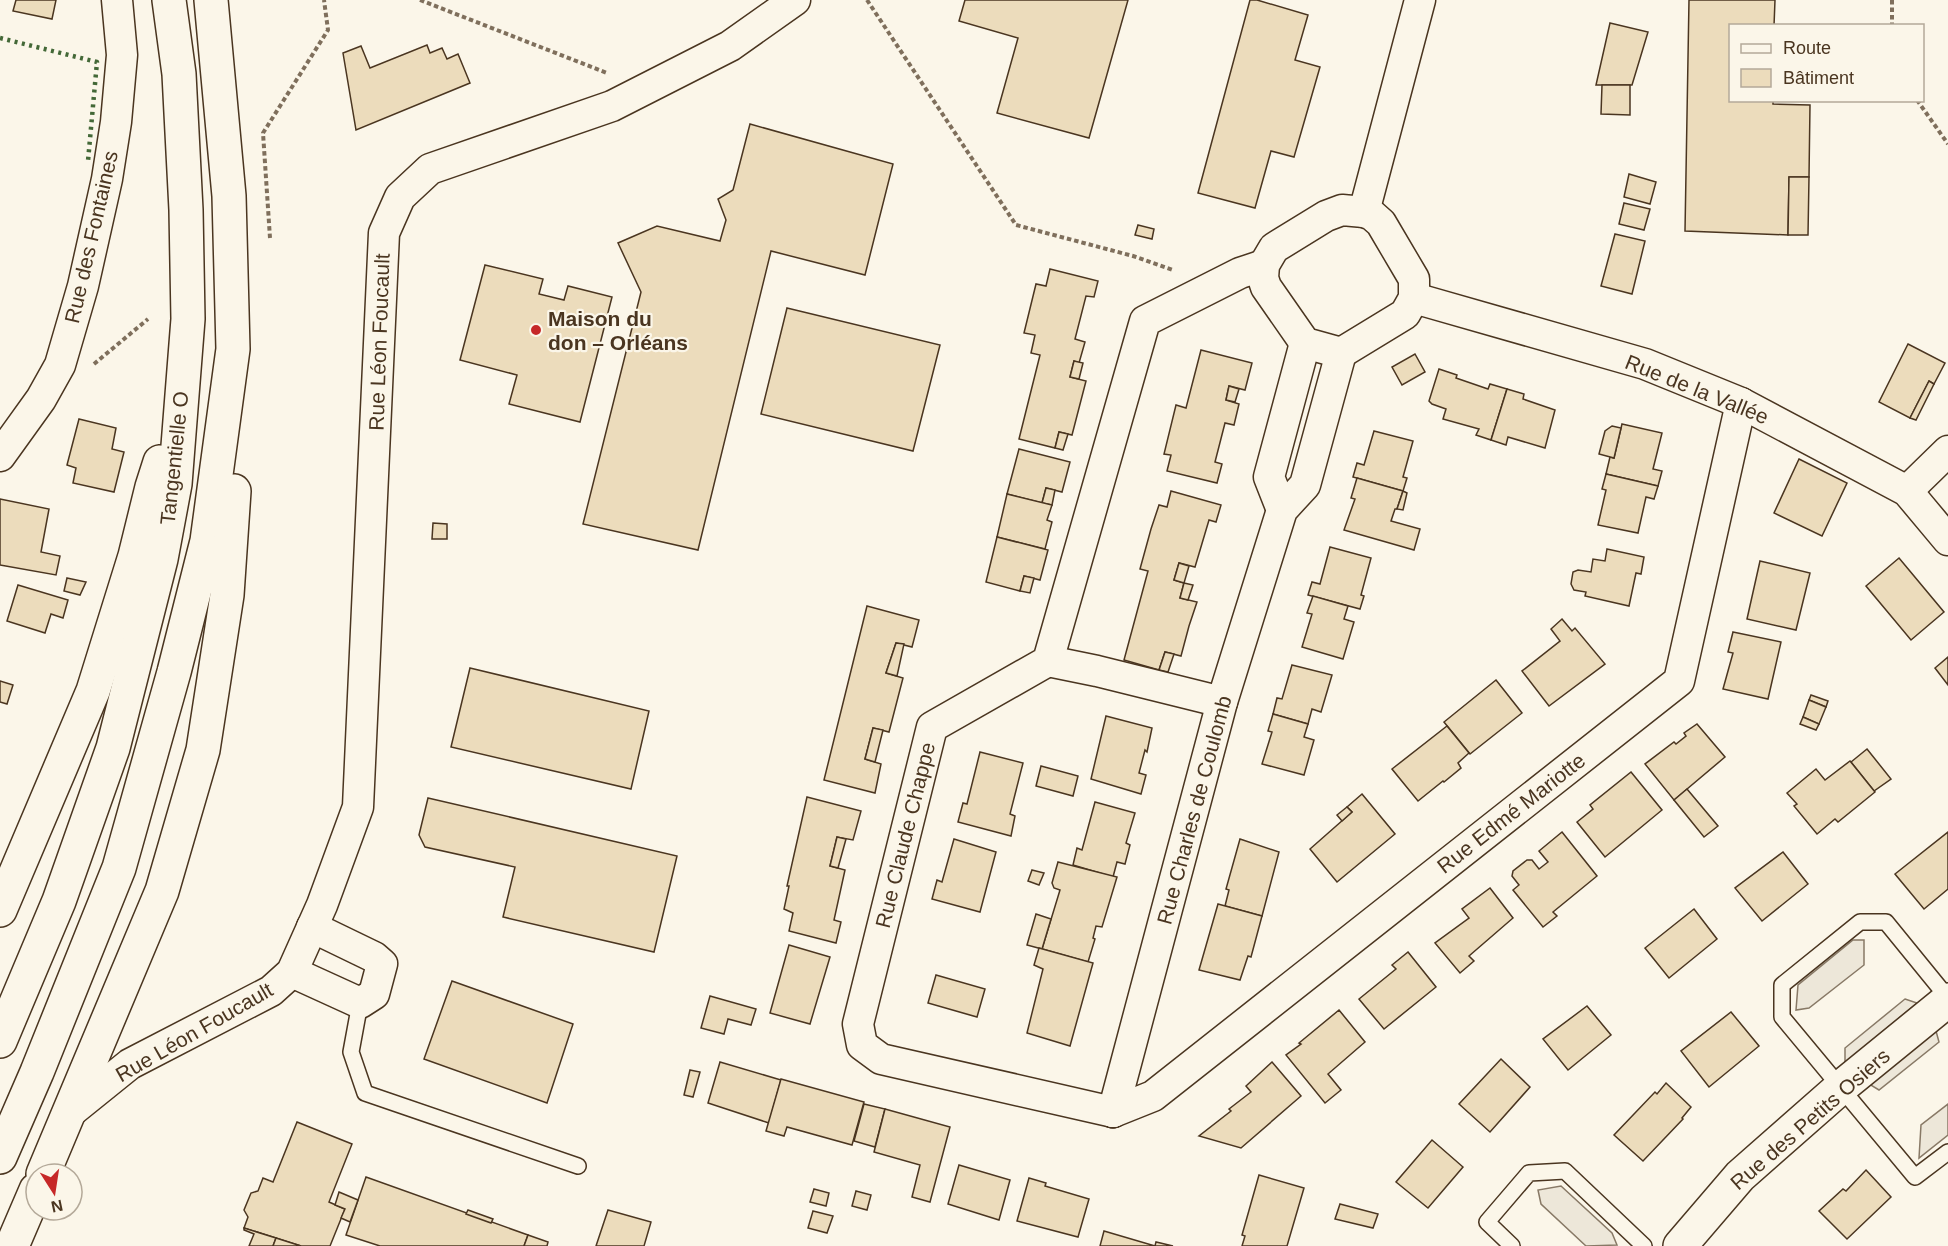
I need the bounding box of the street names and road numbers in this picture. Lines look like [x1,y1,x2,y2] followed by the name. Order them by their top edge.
[60,149,122,325] street label: Rue des Fontaines
[364,253,394,431] street label: Rue Léon Foucault
[1622,350,1772,428] street label: Rue de la Vallée
[156,390,192,526] street label: Tangentielle O
[1152,693,1236,927] street label: Rue Charles de Coulomb
[871,740,939,930] street label: Rue Claude Chappe
[1433,748,1589,878] street label: Rue Edmé Mariotte
[111,978,277,1086] street label: Rue Léon Foucault
[1726,1044,1894,1194] street label: Rue des Petits Osiers

